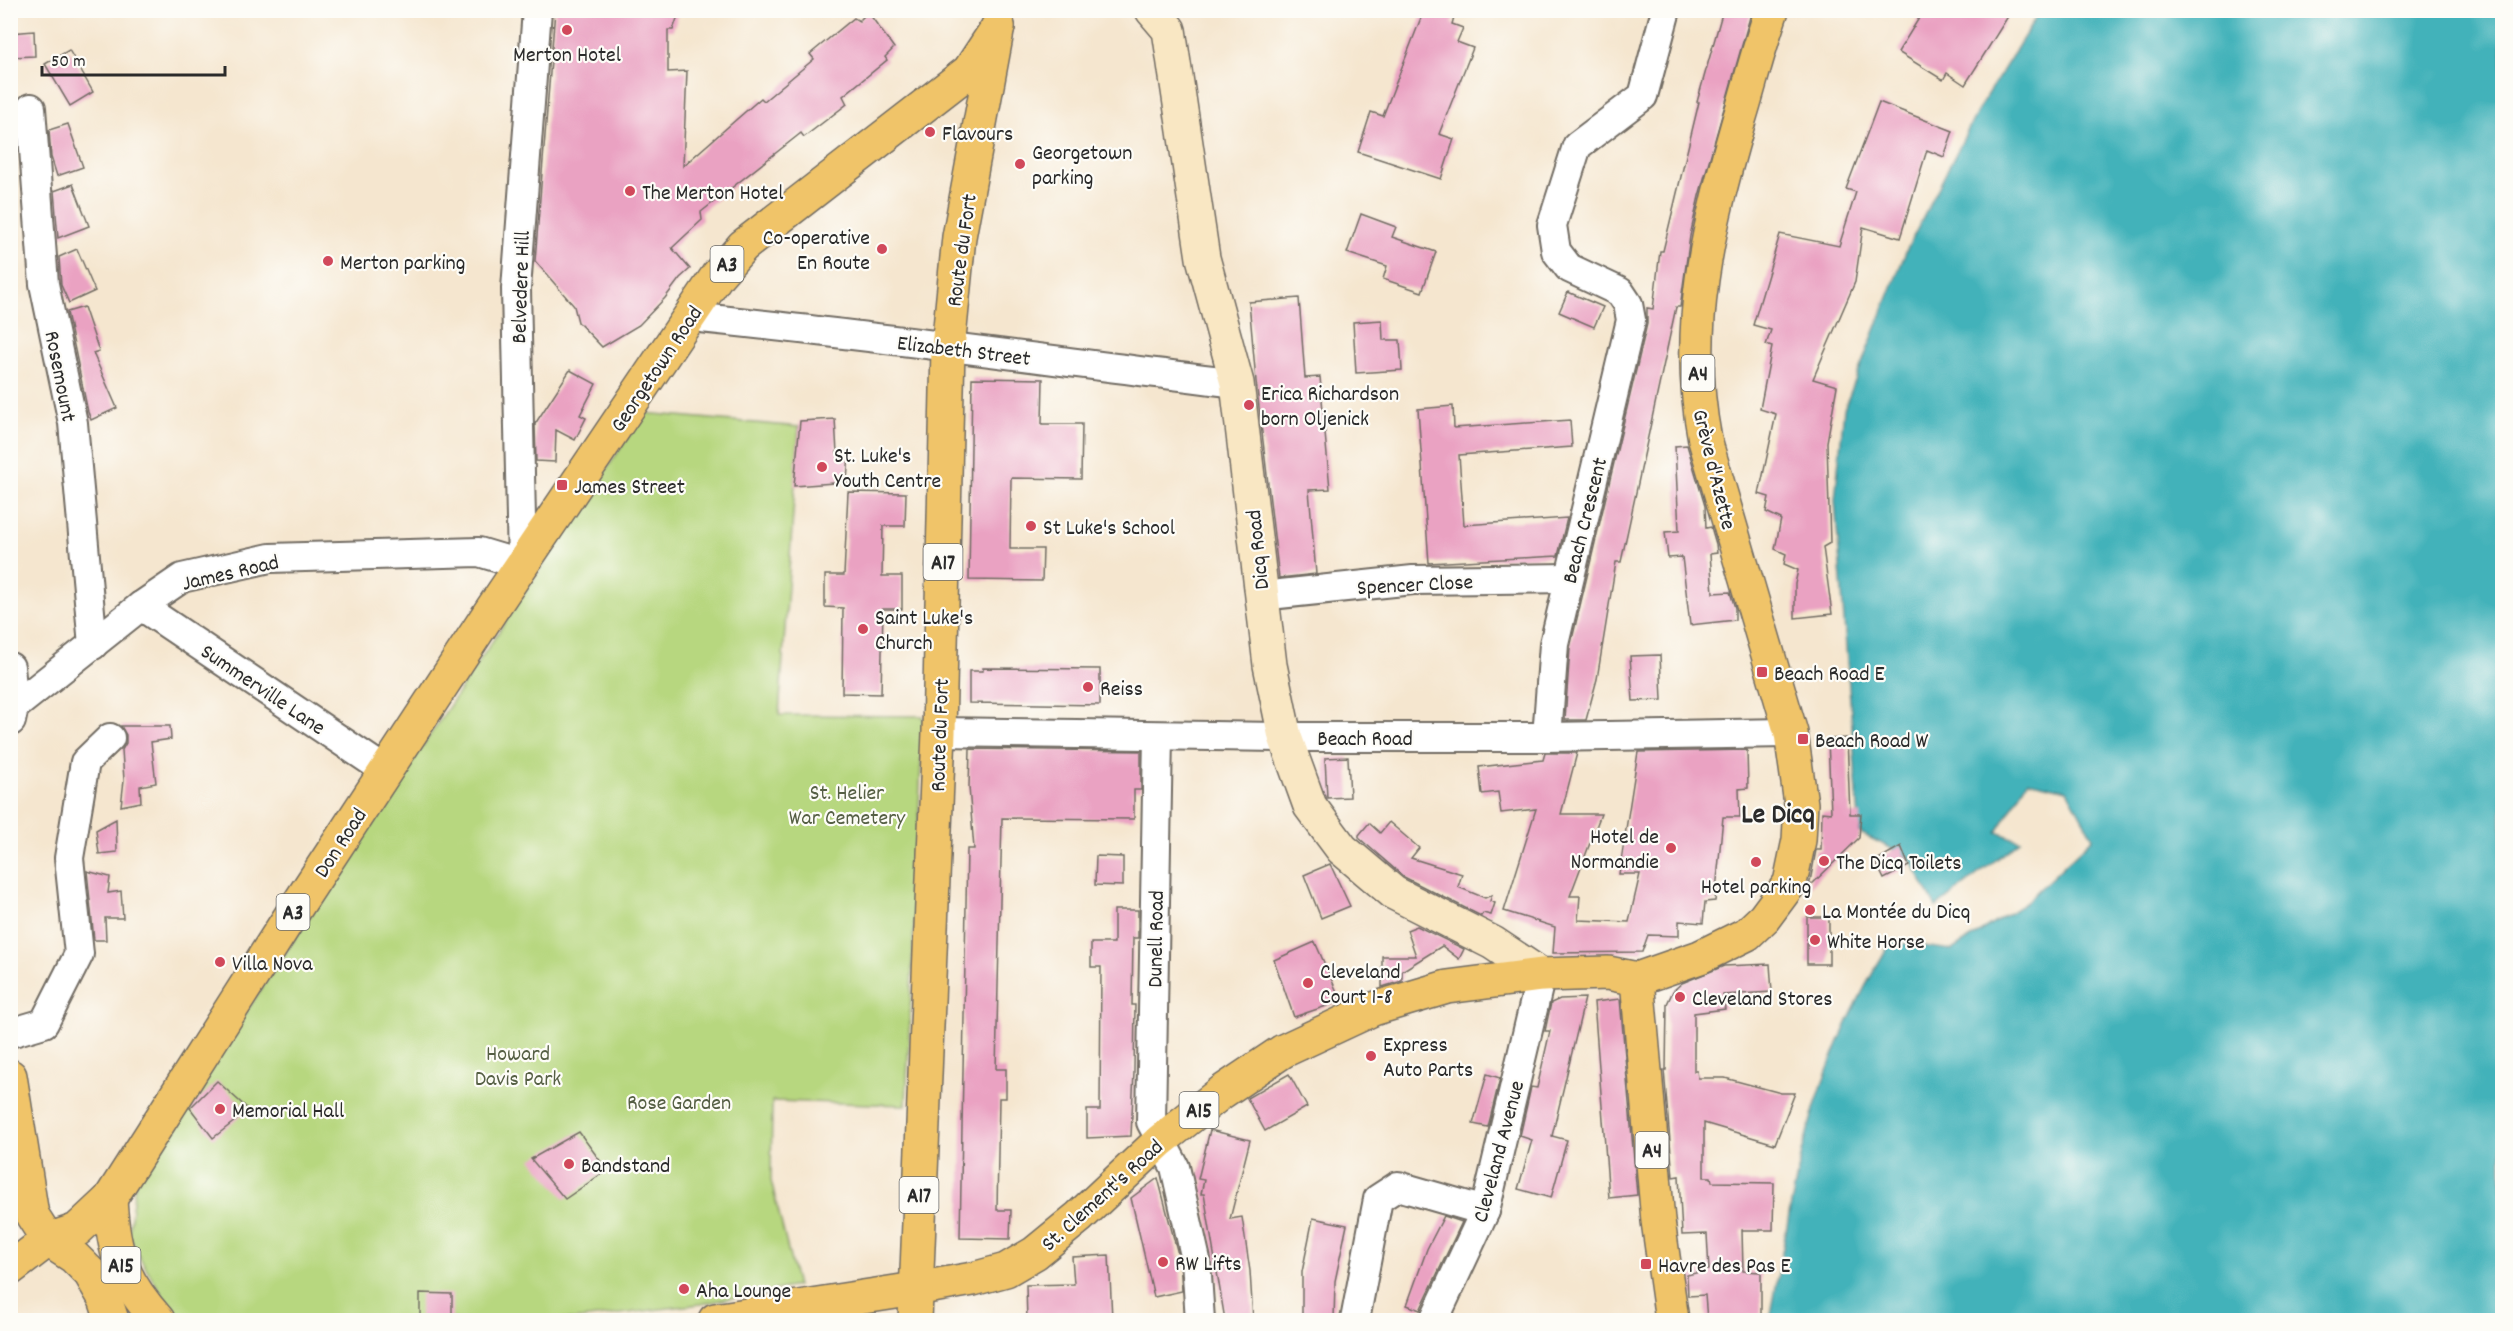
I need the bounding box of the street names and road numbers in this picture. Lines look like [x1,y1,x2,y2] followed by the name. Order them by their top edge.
[940,192,987,309] street label: Route du Fort
[505,230,540,344] street label: Belvedere Hill
[710,246,744,282] road number: A3
[604,301,712,439] street label: Georgetown Road
[35,328,83,425] street label: Rosemount
[895,329,1032,376] street label: Elizabeth Street
[1682,355,1714,391] road number: A4
[1683,406,1743,533] street label: Grève d'Azette
[1556,454,1617,587] street label: Beach Crescent
[1240,508,1279,591] street label: Dicq Road
[924,544,962,580] road number: A17
[179,548,282,601] street label: James Road
[1356,568,1474,605] street label: Spencer Close
[193,638,331,744] street label: Summerville Lane
[924,678,959,792] street label: Route du Fort
[1317,725,1413,756] street label: Beach Road
[308,803,376,885] street label: Don Road
[1141,890,1174,988] street label: Dunell Road
[276,894,310,930] road number: A3
[1467,1077,1534,1226] street label: Cleveland Avenue
[1180,1092,1218,1128] road number: A15
[1636,1132,1668,1168] road number: A4
[1035,1133,1171,1260] street label: St. Clement's Road
[900,1177,938,1213] road number: A17
[102,1247,140,1283] road number: A15

